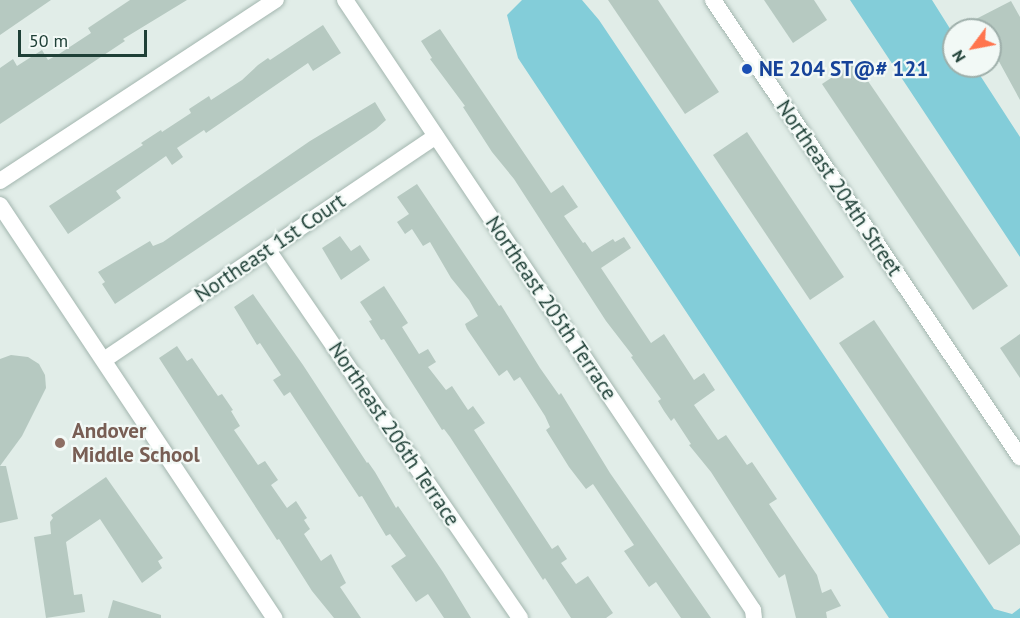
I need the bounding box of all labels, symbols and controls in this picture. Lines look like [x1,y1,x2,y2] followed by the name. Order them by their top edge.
[21,18,150,56] scale bar
[942,18,1002,78] north arrow
[29,29,68,52] text: 50 m
[947,47,970,66] text: N
[759,56,928,82] place label: NE 204 ST@# 121
[740,62,754,76] marker: NE 204 ST@# 121
[771,95,907,281] street label: Northeast 204th Street
[190,188,350,308] street label: Northeast 1st Court
[480,211,622,405] street label: Northeast 205th Terrace
[323,337,465,531] street label: Northeast 206th Terrace
[72,418,200,468] place label: Andover Middle School
[53,436,67,450] marker: Andover Middle School

